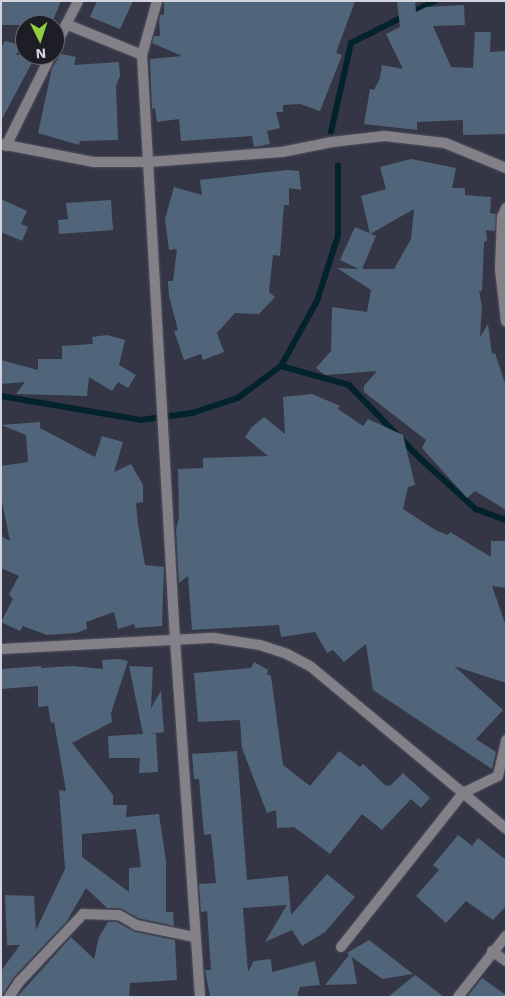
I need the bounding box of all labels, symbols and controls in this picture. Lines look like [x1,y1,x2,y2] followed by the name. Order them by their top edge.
[15,15,65,65] north arrow
[35,46,47,62] text: N

